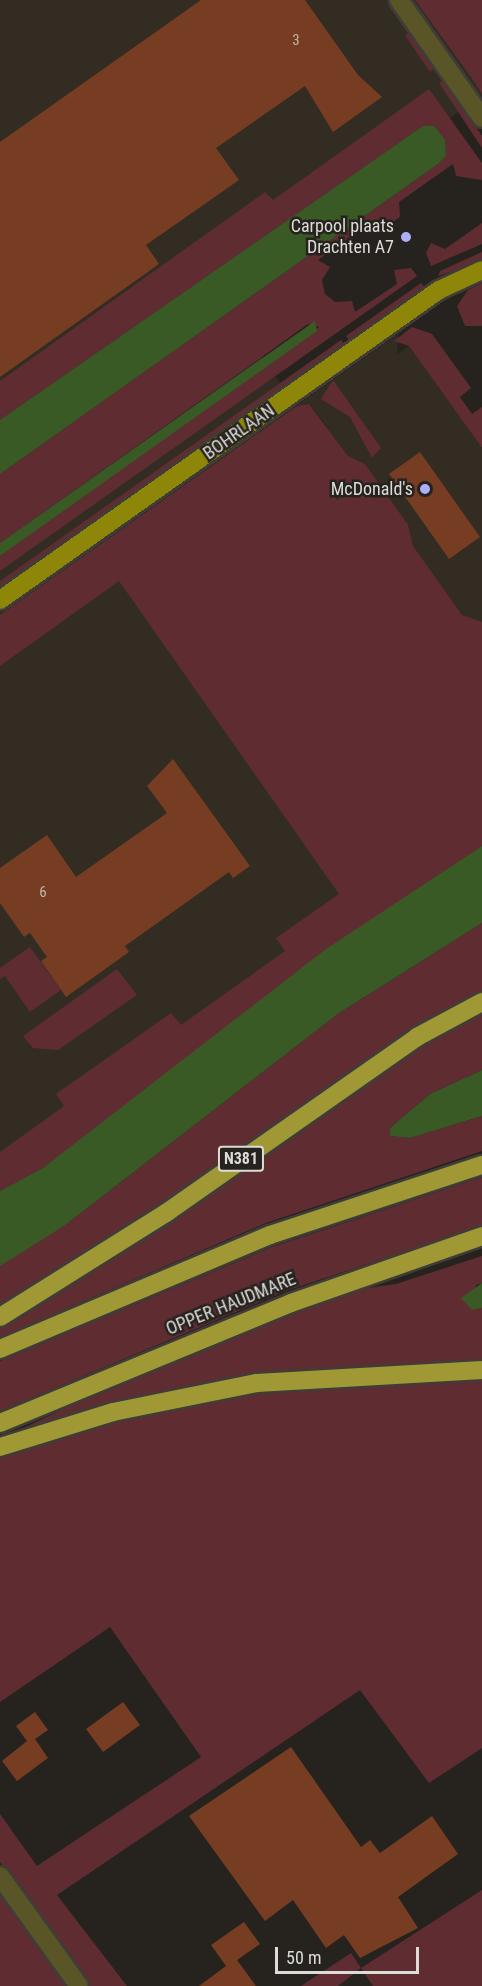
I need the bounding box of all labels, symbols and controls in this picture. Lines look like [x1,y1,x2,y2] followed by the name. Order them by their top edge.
[292,32,300,50] house number: 3
[291,216,394,258] place label: Carpool plaats Drachten A7
[399,230,413,244] marker: Carpool plaats Drachten A7
[199,400,279,464] street label: BOHRLAAN
[331,478,413,500] place label: McDonald's
[418,482,432,496] marker: McDonald's
[39,884,47,902] house number: 6
[217,1146,265,1172] road number: N381
[163,1268,299,1340] street label: OPPER HAUDMARE
[278,1935,422,1973] scale bar
[286,1947,321,1968] text: 50 m

